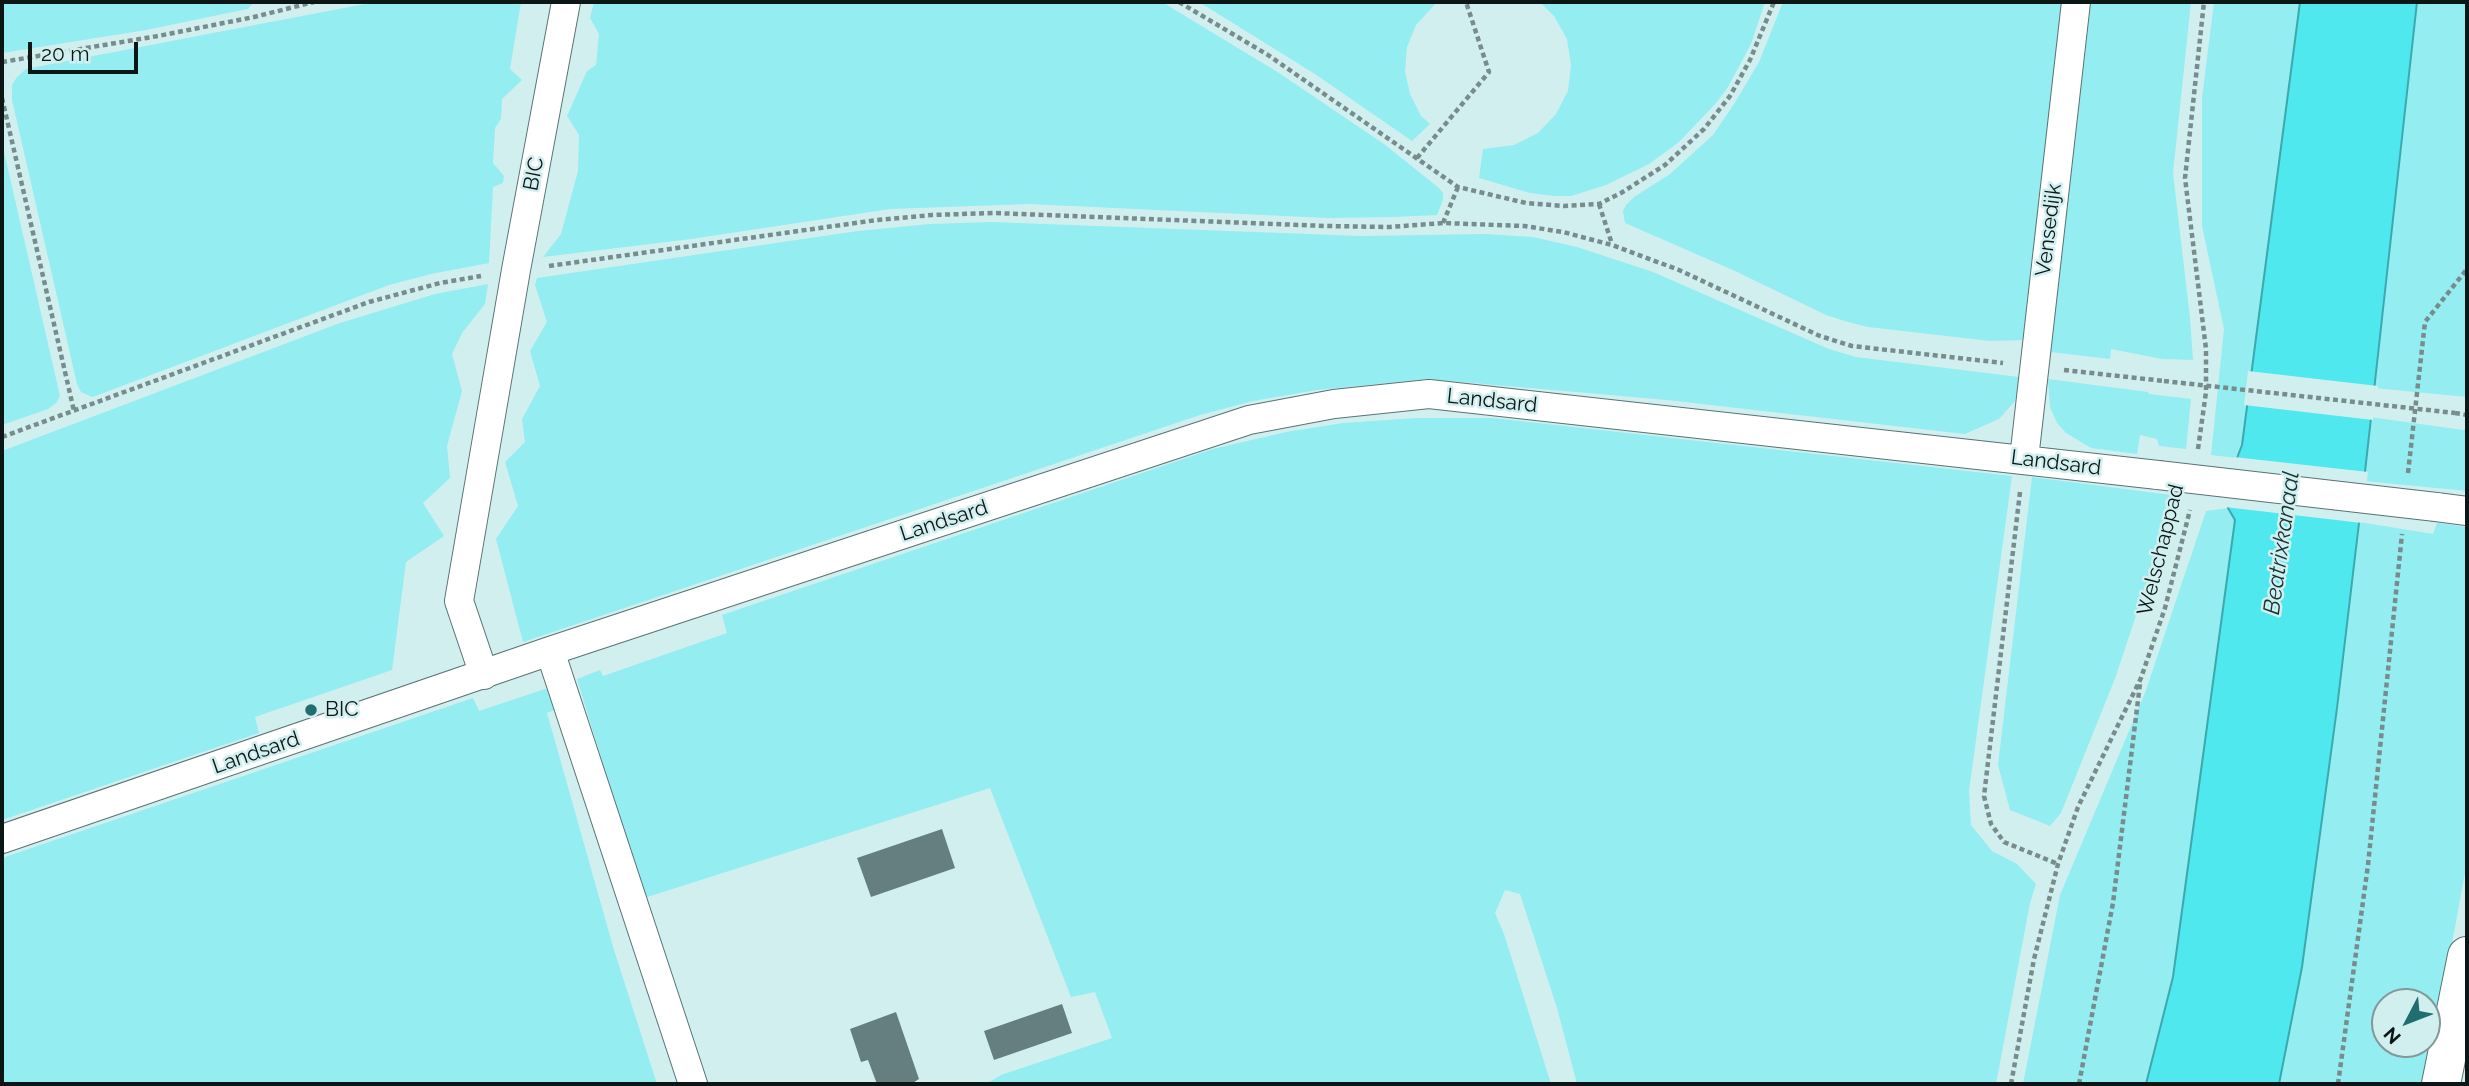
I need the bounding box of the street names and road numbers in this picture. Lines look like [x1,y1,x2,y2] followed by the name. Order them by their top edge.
[518,155,550,193] street label: BIC
[2031,182,2067,278] street label: Vensedijk
[1446,384,1538,418] street label: Landsard
[2009,445,2103,481] street label: Landsard
[2133,482,2189,618] street label: Welschappad
[897,495,991,547] street label: Landsard
[209,726,303,780] street label: Landsard

